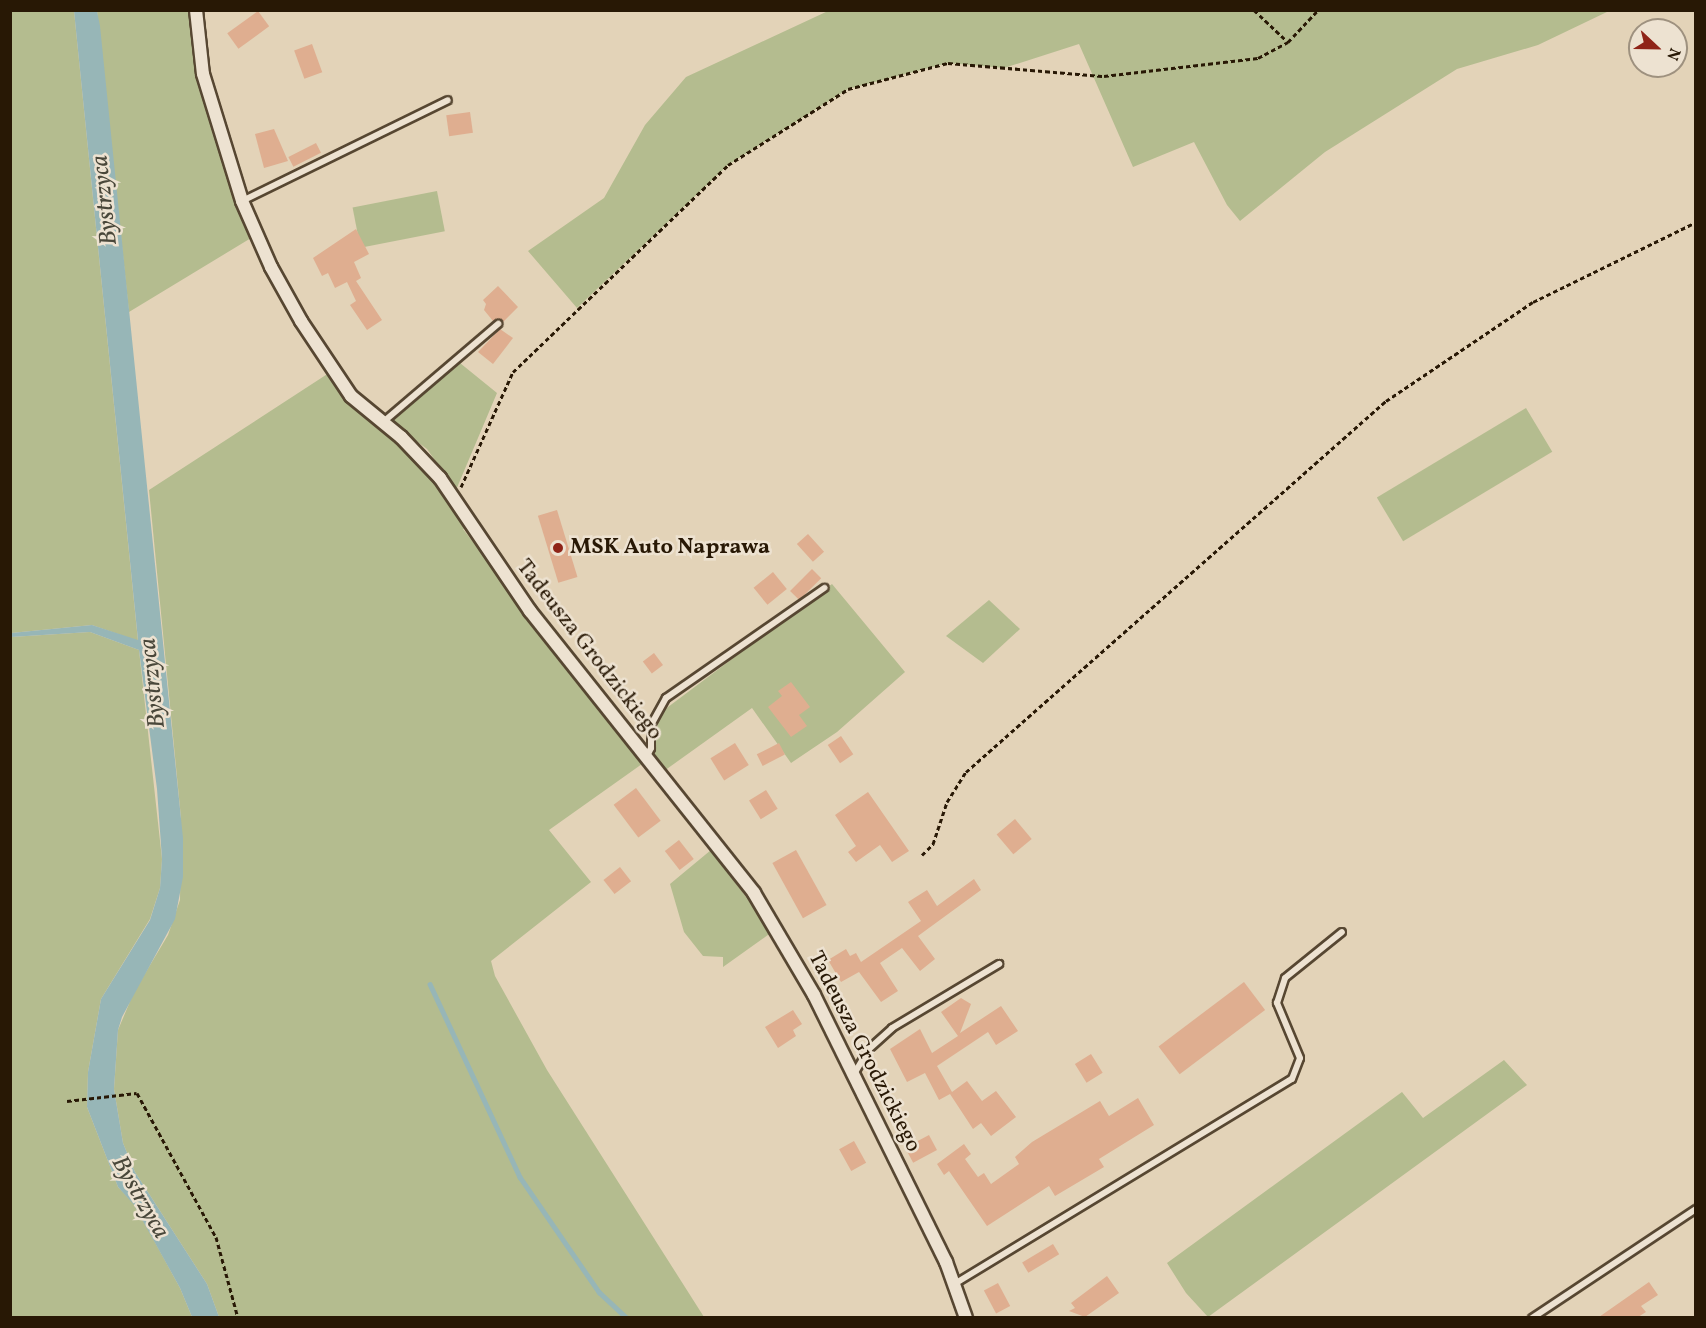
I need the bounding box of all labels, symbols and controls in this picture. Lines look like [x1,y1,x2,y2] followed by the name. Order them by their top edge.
[1628,18,1688,78] north arrow
[1660,44,1685,64] text: N
[87,153,125,247] water label: Bystrzyca
[570,535,770,561] place label: MSK Auto Naprawa
[551,541,565,555] marker: MSK Auto Naprawa
[510,554,668,746] street label: Tadeusza Grodzickiego
[135,636,173,730] water label: Bystrzyca
[802,947,926,1157] street label: Tadeusza Grodzickiego
[104,1152,174,1244] water label: Bystrzyca

